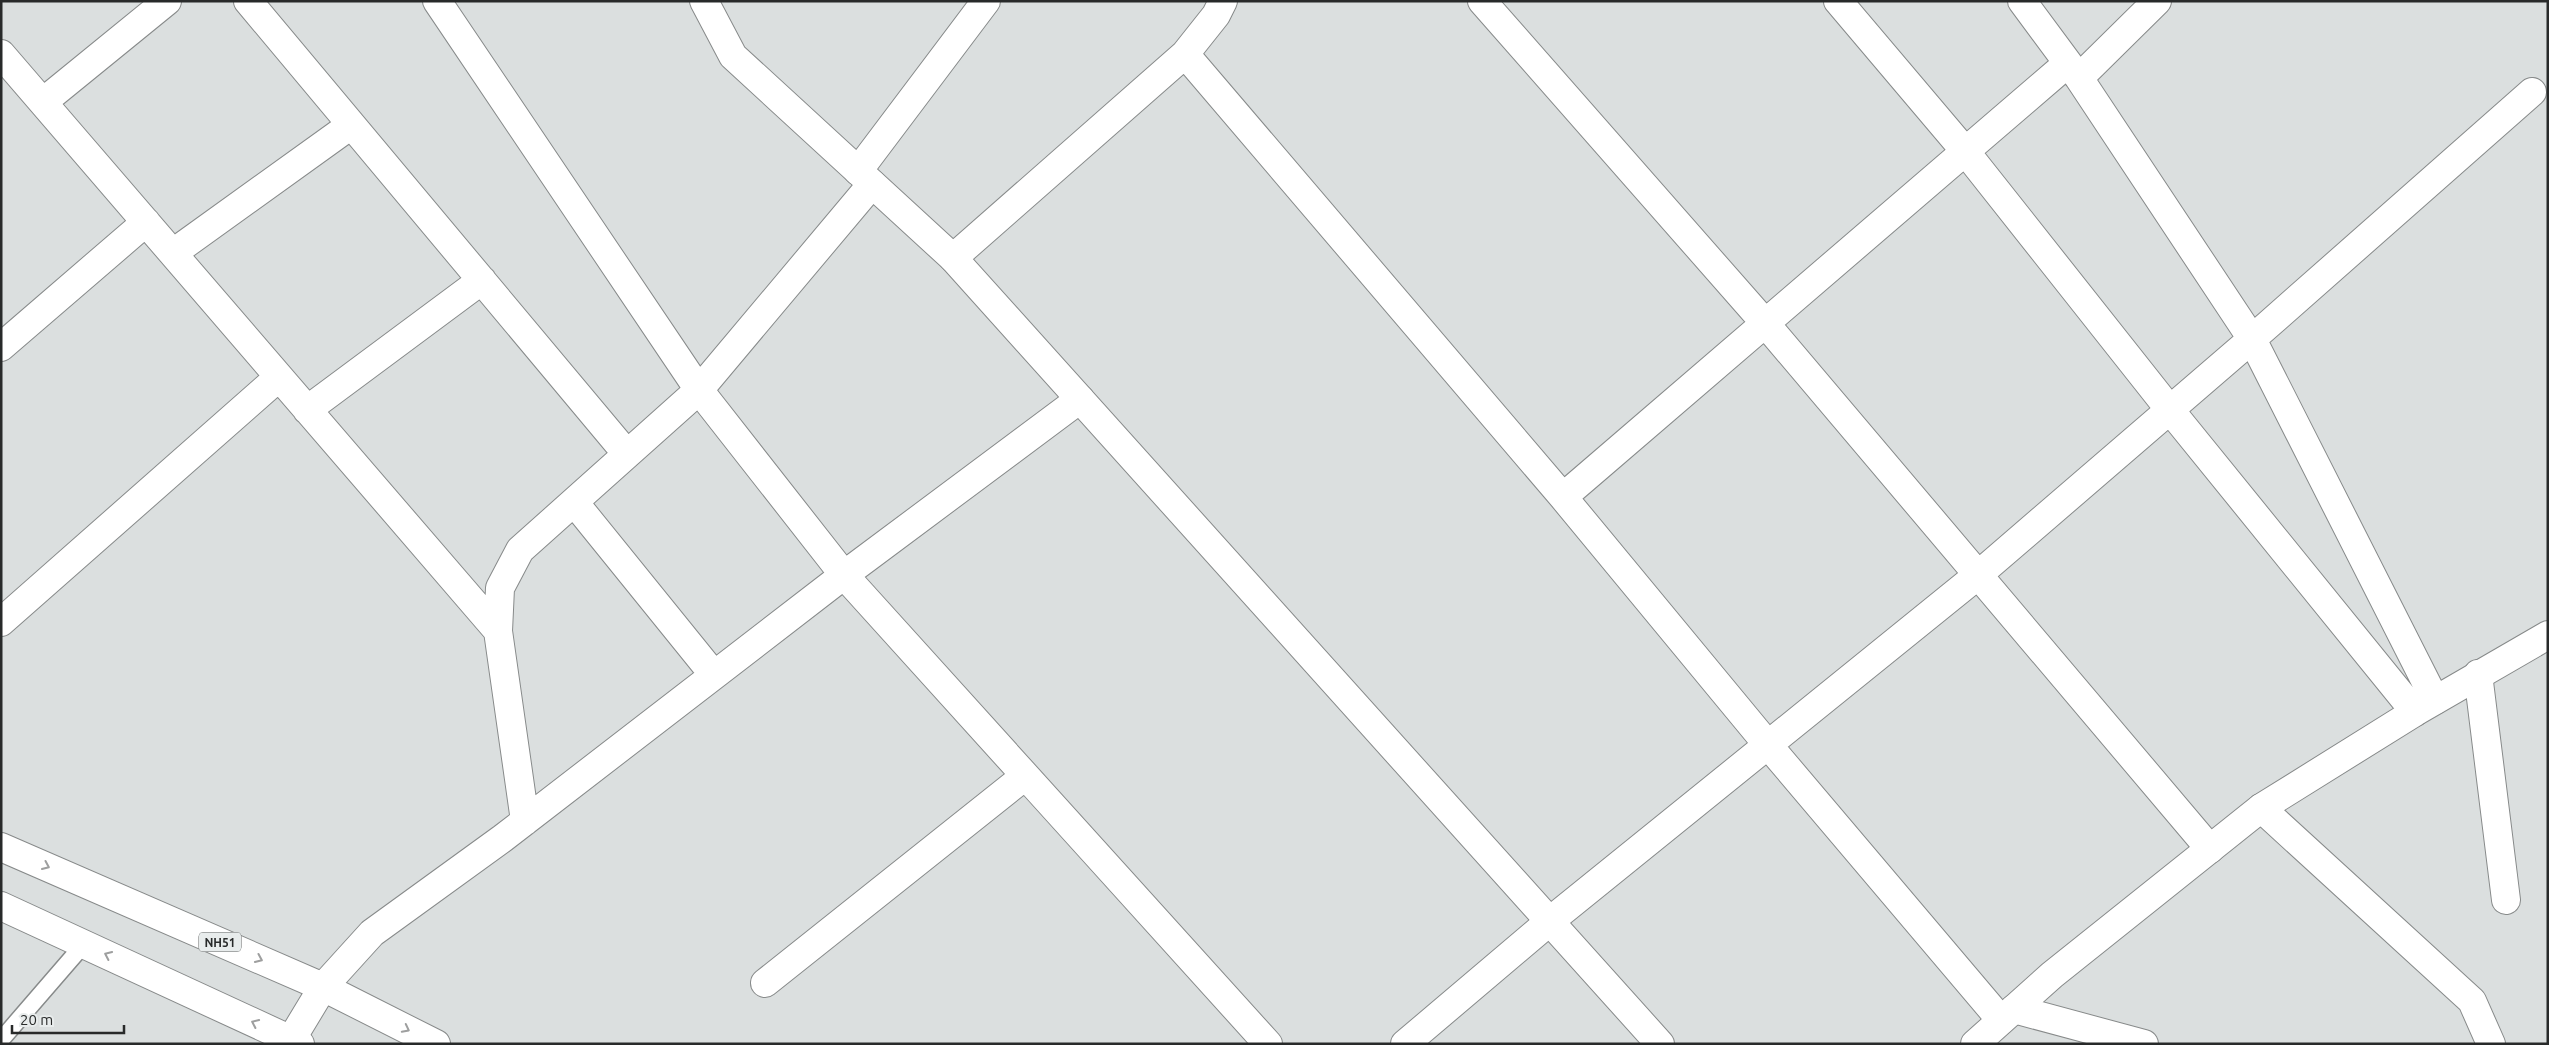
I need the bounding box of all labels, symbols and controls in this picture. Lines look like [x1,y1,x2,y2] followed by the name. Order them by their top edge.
[41,860,50,870] one-way arrow
[199,932,241,952] road number: NH51
[104,951,113,962] one-way arrow
[254,952,263,963] one-way arrow
[12,1002,125,1034] scale bar
[20,1011,53,1028] text: 20 m
[252,1020,261,1030] one-way arrow
[401,1023,410,1033] one-way arrow

